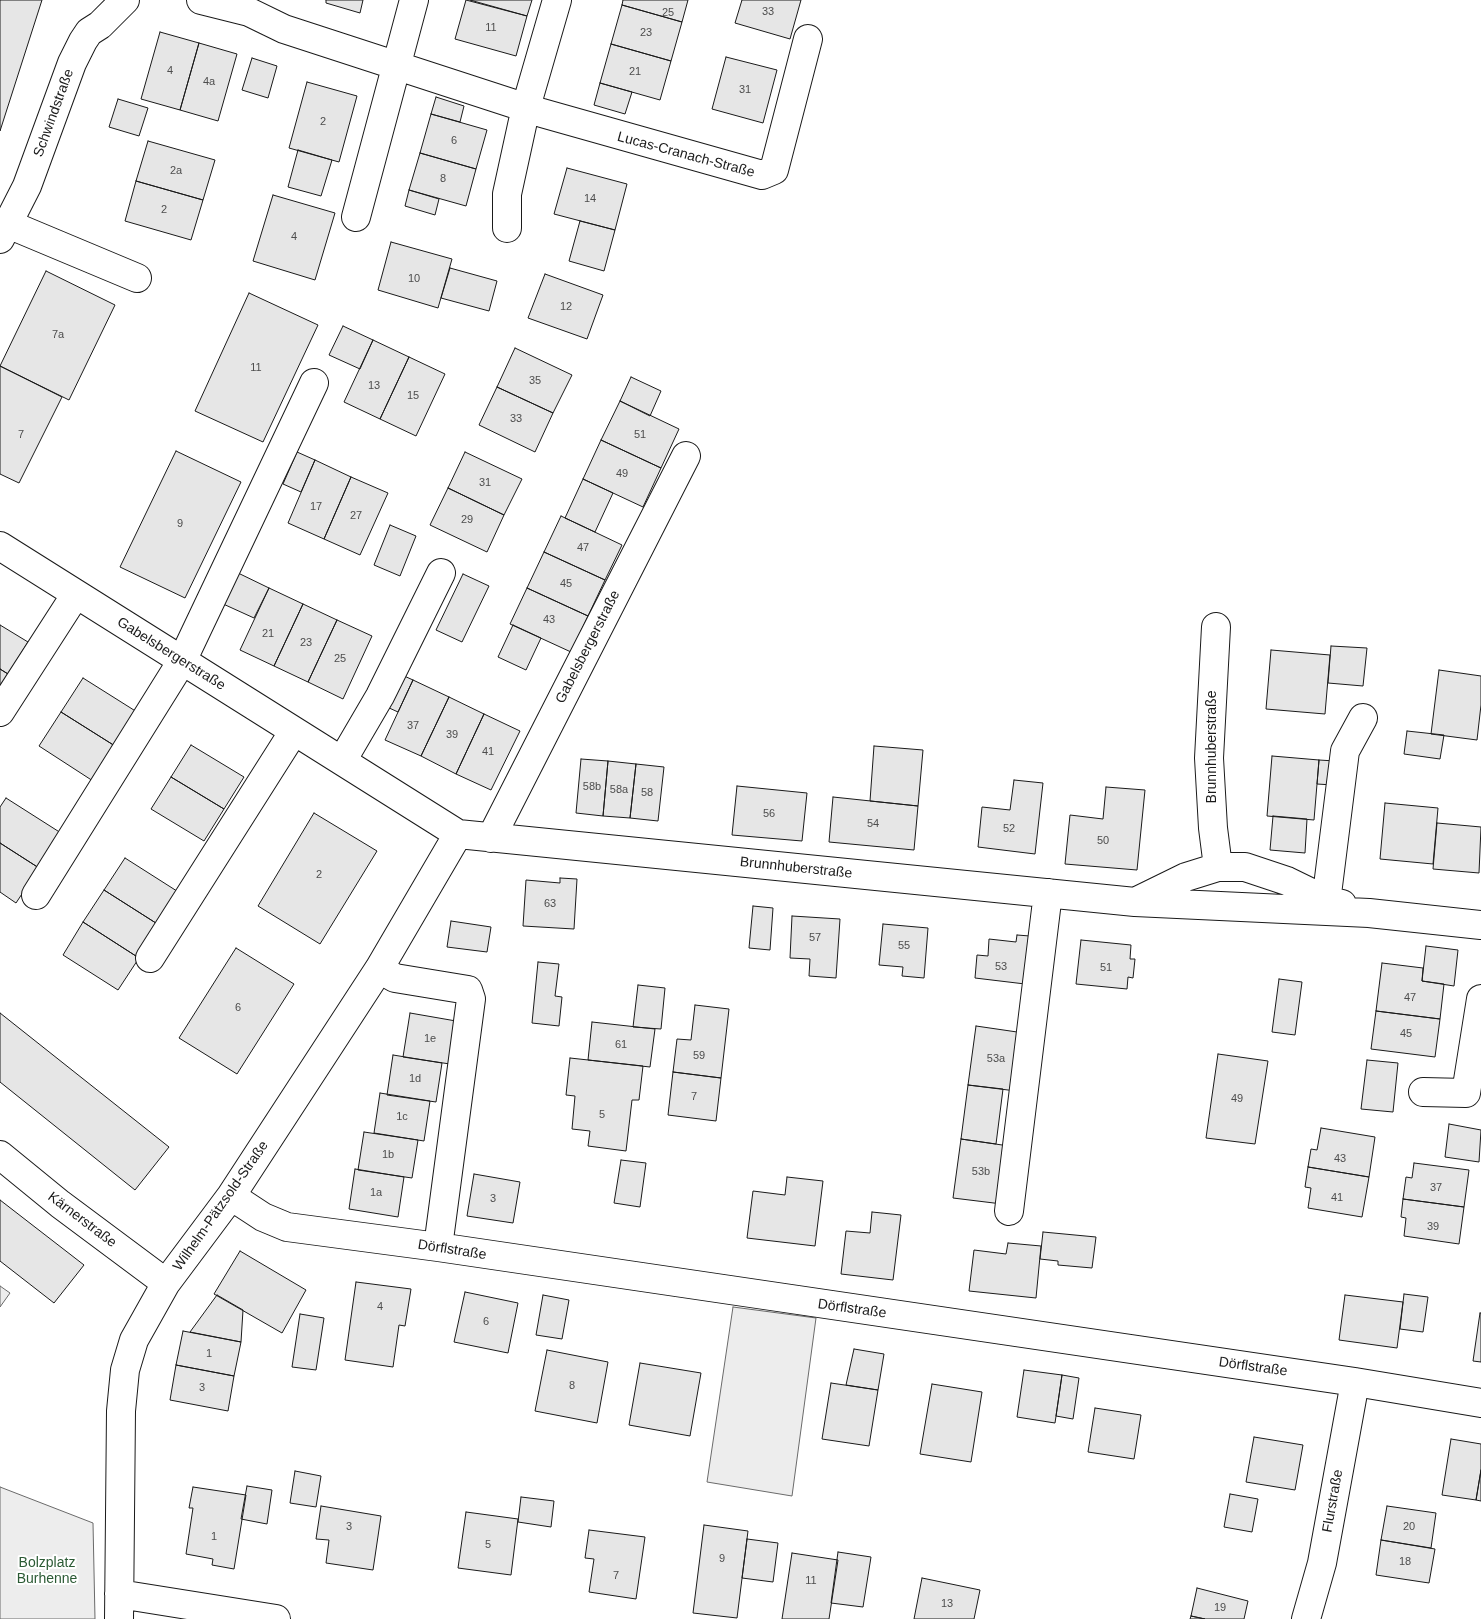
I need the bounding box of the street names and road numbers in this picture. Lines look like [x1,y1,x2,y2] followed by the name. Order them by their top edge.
[30,67,78,159] street label: Schwindstraße
[615,129,757,181] street label: Lucas-Cranach-Straße
[552,588,624,706] street label: Gabelsbergerstraße
[114,614,228,694] street label: Gabelsbergerstraße
[1204,691,1220,803] street label: Brunnhuberstraße
[739,854,853,882] street label: Brunnhuberstraße
[170,1138,272,1274] street label: Wilhelm-Pätzsold-Straße
[44,1189,120,1251] street label: Kärnerstraße
[416,1236,488,1264] street label: Dörflstraße
[817,1296,887,1322] street label: Dörflstraße
[1218,1354,1288,1380] street label: Dörflstraße
[1319,1468,1347,1534] street label: Flurstraße

